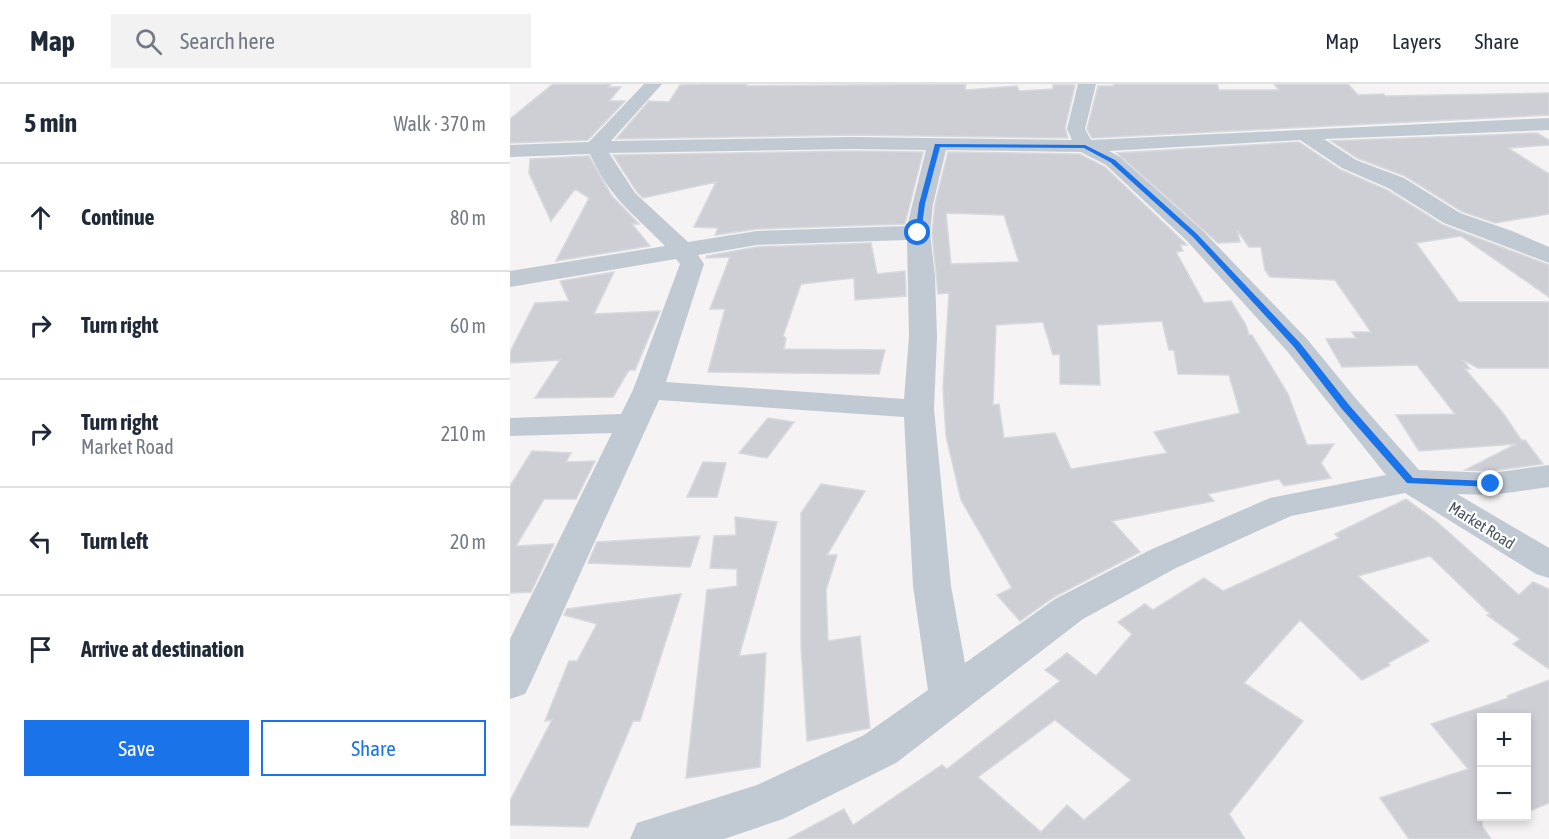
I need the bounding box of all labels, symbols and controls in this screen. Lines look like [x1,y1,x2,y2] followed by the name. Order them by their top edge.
[111,14,531,68] search box
[30,25,75,57] text: Map
[132,25,165,58] icon: search
[180,28,275,54] text: Search here
[1325,29,1359,53] text: Map
[1392,29,1442,53] text: Layers
[1475,29,1519,53] text: Share
[24,108,77,138] text: 5 min
[394,112,486,135] text: Walk · 370 m
[24,201,57,234] icon: ahead
[81,204,155,230] text: Continue
[450,206,486,229] text: 80 m
[904,219,930,245] route start
[24,309,57,342] icon: right
[81,312,158,338] text: Turn right
[450,314,486,337] text: 60 m
[81,409,158,435] text: Turn right
[24,417,57,450] icon: right
[441,422,486,445] text: 210 m
[81,435,174,458] text: Market Road
[1477,470,1503,496] route end
[1446,498,1518,552] street label: Market Road
[24,525,57,558] icon: left
[81,528,148,554] text: Turn left
[450,530,486,553] text: 20 m
[24,633,57,666] icon: arrive
[81,636,244,662] text: Arrive at destination
[1477,713,1531,821] map controls
[1477,713,1531,767] button: +
[24,720,249,776] button: Save
[261,720,486,776] button: Share
[1477,767,1531,821] button: −

